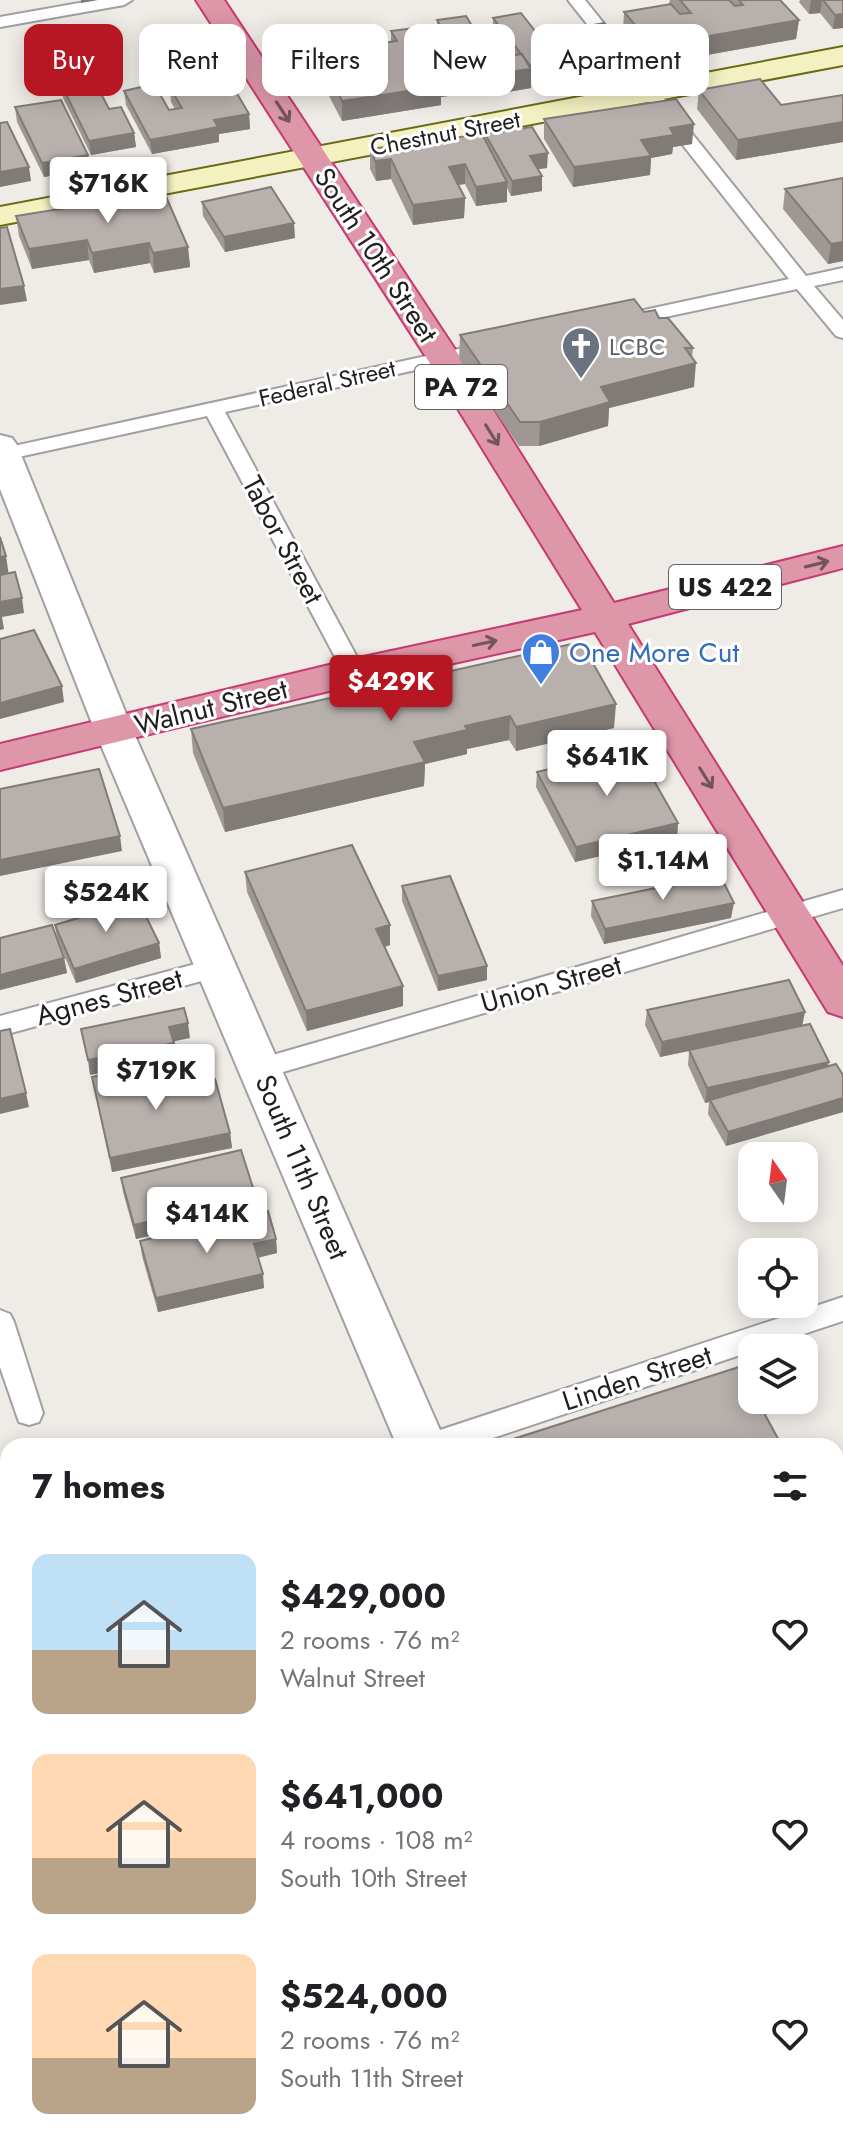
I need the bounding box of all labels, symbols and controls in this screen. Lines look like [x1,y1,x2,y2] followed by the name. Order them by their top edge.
[24,24,123,96] chip: Buy
[139,24,246,96] chip: Rent
[262,24,388,96] chip: Filters
[404,24,515,96] chip: New
[531,24,709,96] chip: Apartment
[274,101,291,123] one-way arrow
[367,101,523,165] street label: Chestnut Street
[52,157,164,225] pin: $716K
[304,159,448,351] street label: South 10th Street
[68,164,148,202] text: $716K
[560,325,602,380] church icon: LCBC
[609,329,665,364] place label: LCBC
[255,350,399,416] street label: Federal Street
[415,365,507,409] road number: PA 72
[484,424,500,446] one-way arrow
[232,469,334,612] street label: Tabor Street
[804,555,830,570] one-way arrow
[669,565,781,609] road number: US 422
[520,631,562,686] shop icon: One More Cut
[569,632,739,673] place label: One More Cut
[472,635,497,650] one-way arrow
[335,655,447,723] pin: $429K
[348,662,434,700] text: $429K
[130,668,292,746] street label: Walnut Street
[551,730,663,798] pin: $641K
[565,737,649,775] text: $641K
[698,767,715,789] one-way arrow
[598,834,728,902] pin: $1.14M
[617,841,709,879] text: $1.14M
[50,866,162,934] pin: $524K
[63,873,149,911] text: $524K
[476,944,626,1024] street label: Union Street
[31,958,187,1036] street label: Agnes Street
[100,1044,212,1112] pin: $719K
[116,1051,196,1089] text: $719K
[245,1068,359,1266] street label: South 11th Street
[738,1142,818,1222] north arrow
[738,1142,818,1414] map controls
[151,1187,263,1255] pin: $414K
[165,1194,249,1232] text: $414K
[738,1238,818,1318] button: locate
[557,1334,717,1421] street label: Linden Street
[738,1334,818,1414] button: layers
[32,1462,165,1511] text: 7 homes
[768,1464,812,1508] icon: filters
[280,1572,446,1621] text: $429,000
[96,1586,192,1682] icon: home
[768,1612,812,1656] icon: heart
[280,1621,459,1659] text: 2 rooms · 76 m²
[280,1659,425,1697] text: Walnut Street
[280,1772,443,1821] text: $641,000
[96,1786,192,1882] icon: home
[768,1812,812,1856] icon: heart
[280,1821,473,1859] text: 4 rooms · 108 m²
[280,1859,467,1897] text: South 10th Street
[280,1972,448,2021] text: $524,000
[96,1986,192,2082] icon: home
[768,2012,812,2056] icon: heart
[280,2021,459,2059] text: 2 rooms · 76 m²
[280,2059,463,2097] text: South 11th Street

